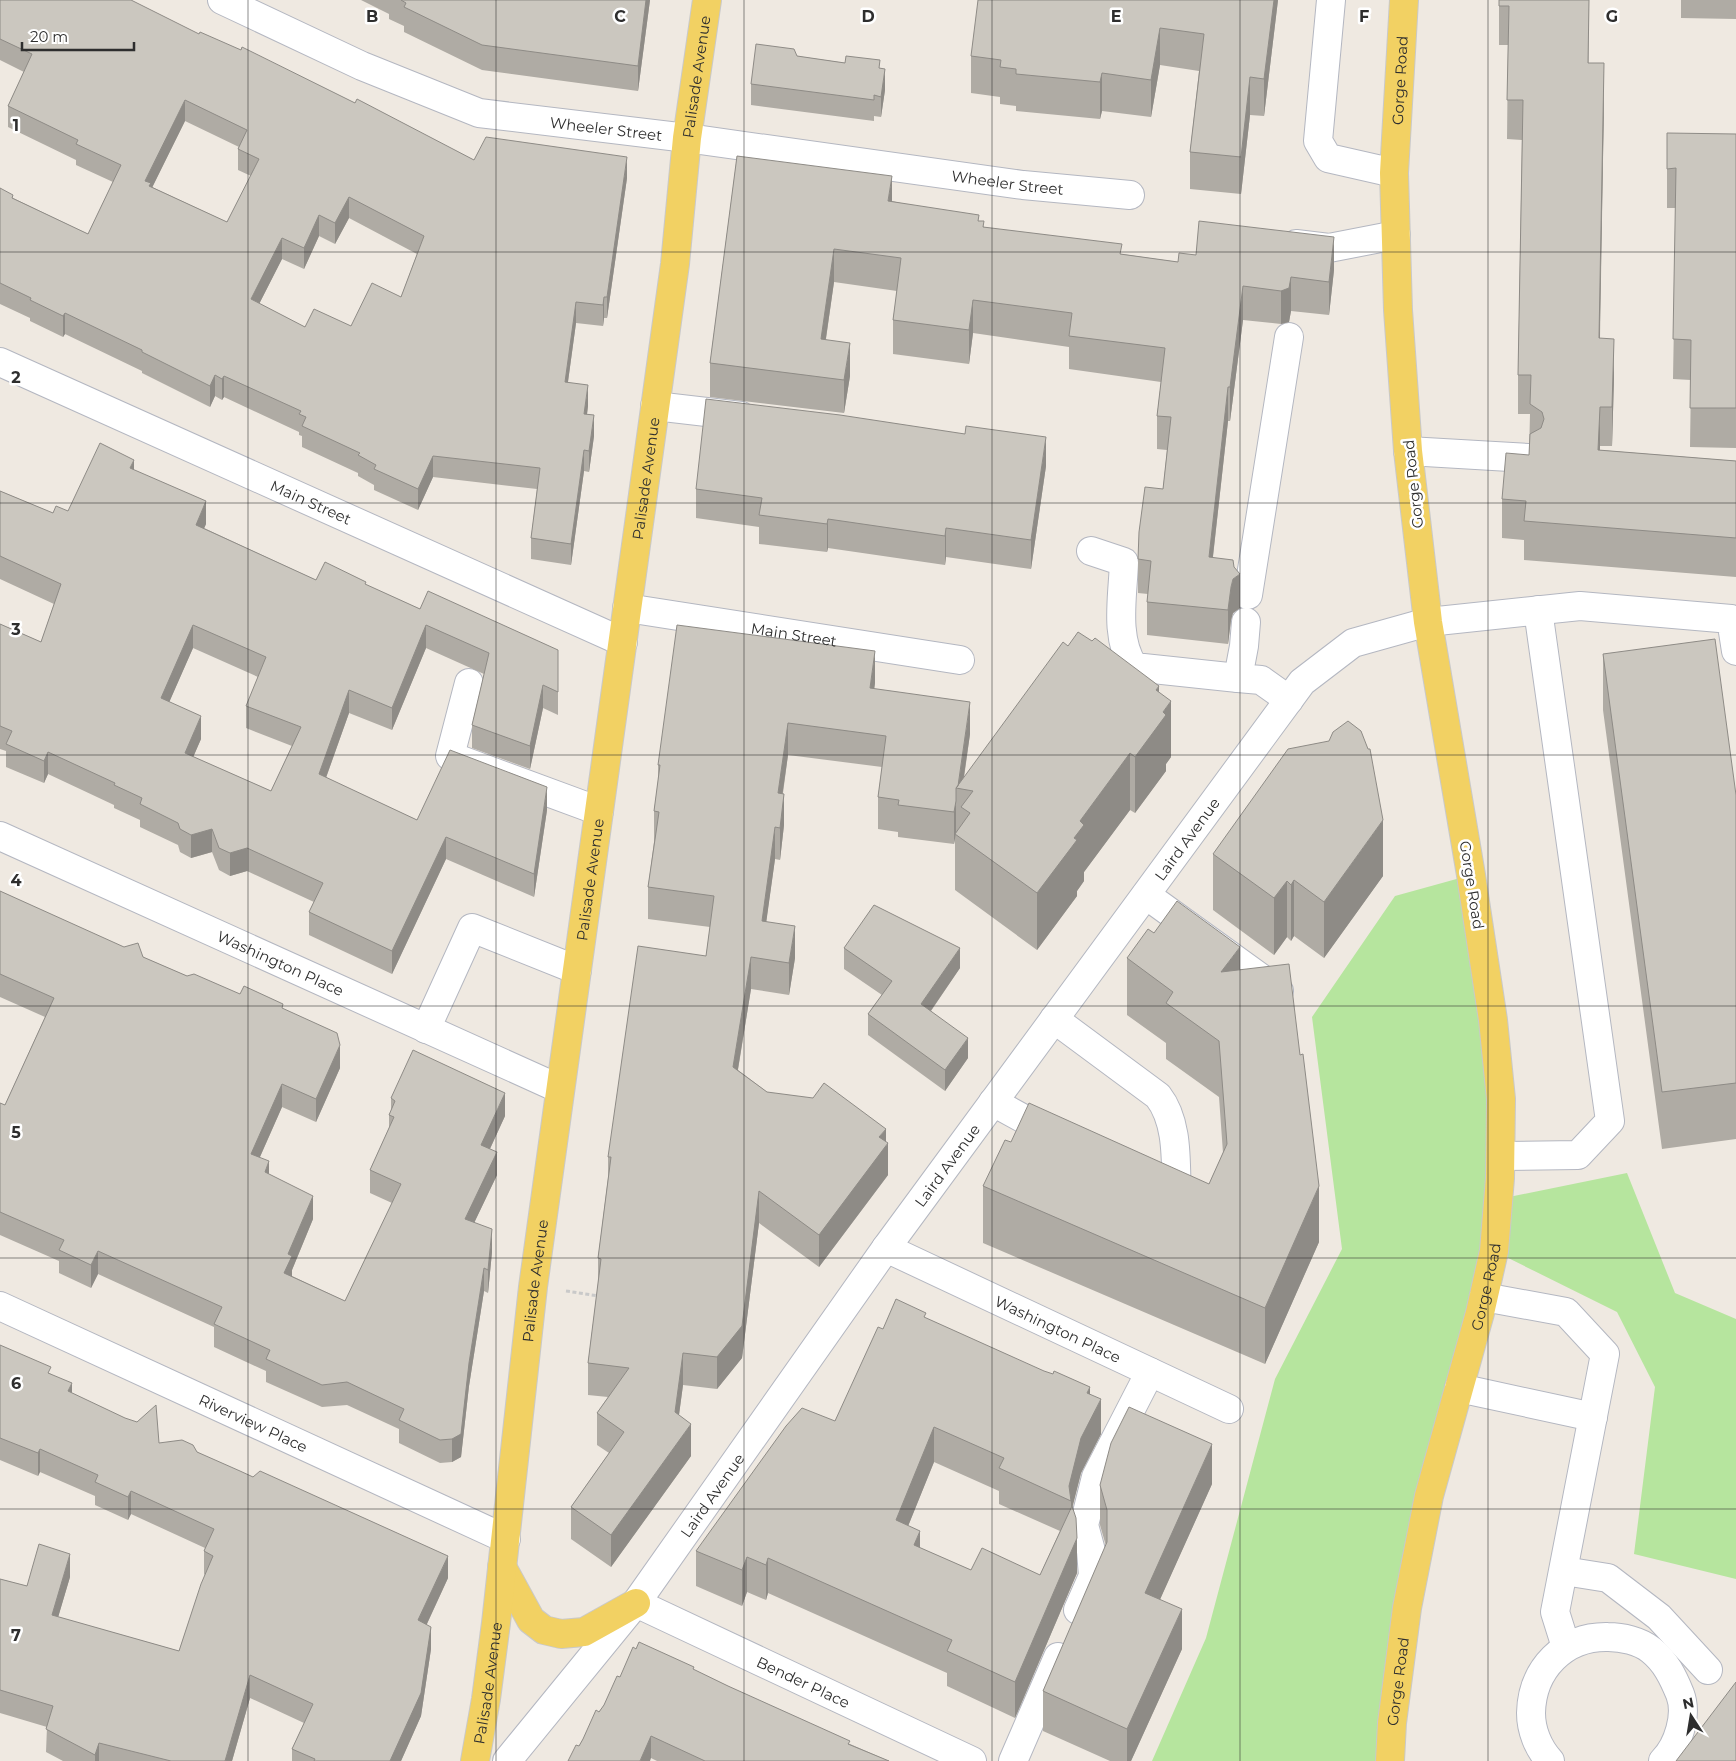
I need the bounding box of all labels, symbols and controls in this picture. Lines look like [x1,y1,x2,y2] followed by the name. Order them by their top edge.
[366,7,378,26] text: B
[614,7,626,26] text: C
[861,7,875,26] text: D
[1111,7,1121,26] text: E
[1359,7,1369,26] text: F
[1606,7,1618,26] text: G
[678,14,714,139] street label: Palisade Avenue
[22,20,135,52] scale bar
[30,27,68,46] text: 20 m
[1387,35,1411,126] street label: Gorge Road
[549,112,664,144] street label: Wheeler Street
[13,116,19,135] text: 1
[950,166,1065,198] street label: Wheeler Street
[11,368,21,387] text: 2
[627,416,663,541] street label: Palisade Avenue
[1399,439,1427,529] street label: Gorge Road
[268,475,354,528] street label: Main Street
[750,618,838,650] street label: Main Street
[10,620,21,639] text: 3
[1150,794,1224,884] street label: Laird Avenue
[572,817,607,942] street label: Palisade Avenue
[1456,839,1488,931] street label: Gorge Road
[10,871,22,890] text: 4
[214,926,347,1000] street label: Washington Place
[910,1120,984,1210] street label: Laird Avenue
[11,1123,21,1142] text: 5
[517,1218,552,1343] street label: Palisade Avenue
[1466,1242,1504,1333] street label: Gorge Road
[992,1291,1124,1366] street label: Washington Place
[11,1374,21,1393] text: 6
[196,1390,311,1456] street label: Riverview Place
[676,1449,748,1541] street label: Laird Avenue
[469,1621,506,1746] street label: Palisade Avenue
[11,1626,21,1645] text: 7
[1382,1636,1413,1727] street label: Gorge Road
[754,1652,853,1712] street label: Bender Place
[1666,1691,1716,1741] north arrow
[1681,1693,1696,1713] text: N

